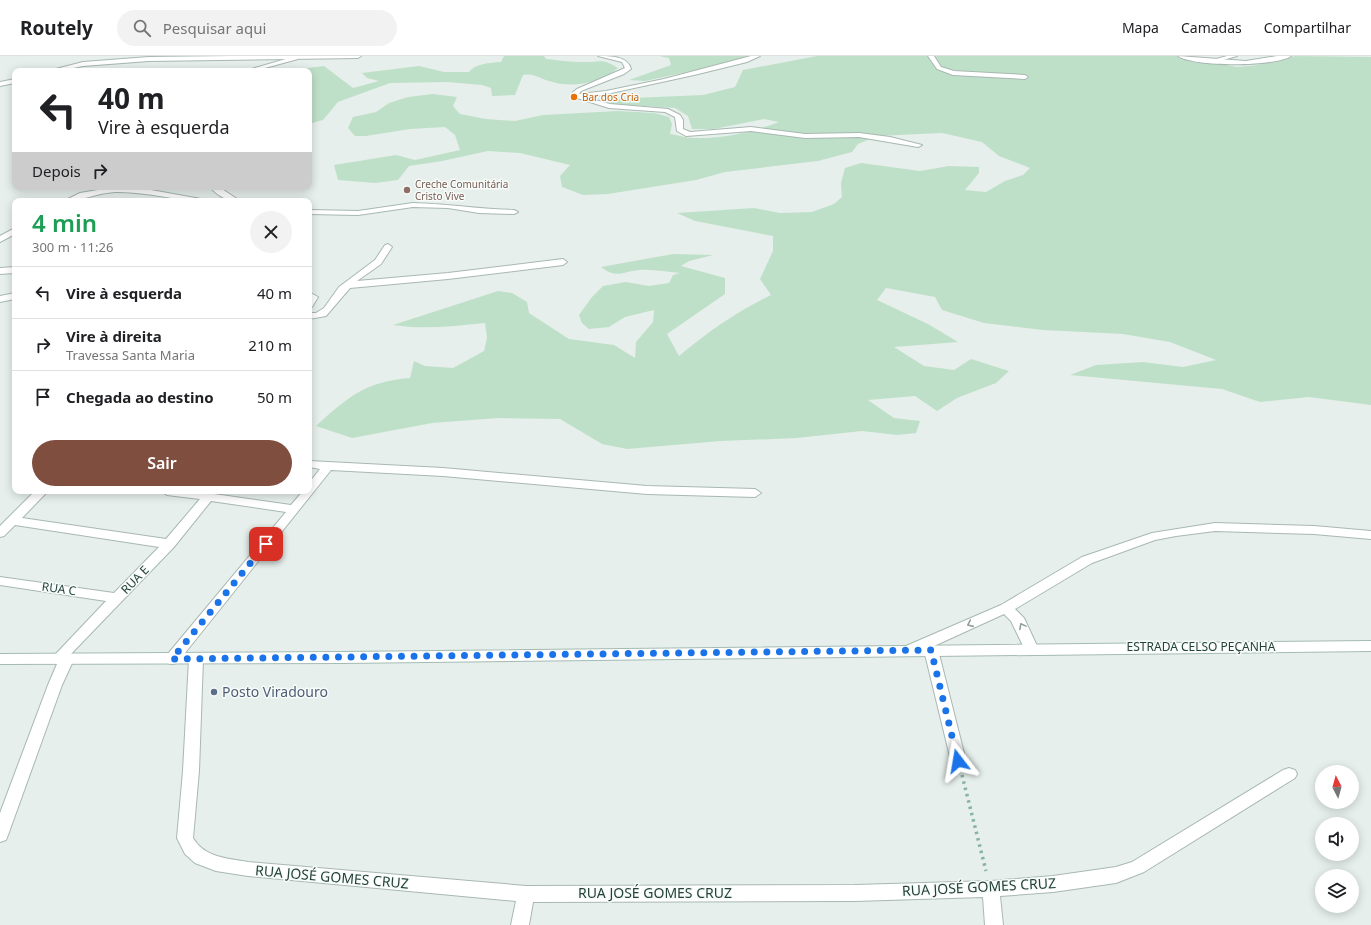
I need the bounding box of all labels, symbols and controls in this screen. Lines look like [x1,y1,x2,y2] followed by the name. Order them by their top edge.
[117,10,397,46] search box
[20,15,93,41] text: Routely
[131,17,153,39] icon: search
[163,18,266,38] text: Pesquisar aqui
[1122,18,1159,37] text: Mapa
[1181,18,1242,37] text: Camadas
[1264,18,1351,37] text: Compartilhar
[98,79,165,117] text: 40 m
[32,84,84,136] icon: left
[582,90,639,104] place label: Bar dos Cria
[569,92,579,102] marker: Bar dos Cria
[98,115,230,139] text: Vire à esquerda
[89,160,111,182] icon: right
[32,161,81,181] text: Depois
[415,177,508,203] place label: Creche Comunitária Cristo Vive
[402,185,412,195] marker: Creche Comunitária Cristo Vive
[32,206,97,239] text: 4 min
[250,211,292,253] button: close
[32,238,113,256] text: 300 m · 11:26
[32,282,54,304] icon: left
[66,283,182,303] text: Vire à esquerda
[257,283,292,303] text: 40 m
[66,326,162,346] text: Vire à direita
[32,334,54,356] icon: right
[248,335,292,355] text: 210 m
[66,346,195,364] text: Travessa Santa Maria
[32,386,54,408] icon: arrive
[66,387,214,407] text: Chegada ao destino
[257,387,292,407] text: 50 m
[32,440,292,486] button: Sair
[249,527,283,561] pin
[255,533,277,555] icon: arrive
[117,562,152,598] street label: RUA E
[41,578,78,599] street label: RUA C
[967,619,975,627] one-way arrow
[1019,623,1026,630] one-way arrow
[1127,638,1276,655] street label: ESTRADA CELSO PEÇANHA
[222,682,328,701] place label: Posto Viradouro
[209,687,219,697] marker: Posto Viradouro
[937,740,979,782] position arrow
[1315,765,1359,809] north arrow
[1315,765,1359,913] map controls
[1315,817,1359,861] button: sound
[255,860,410,893] street label: RUA JOSÉ GOMES CRUZ
[1315,869,1359,913] button: layers
[902,873,1056,900] street label: RUA JOSÉ GOMES CRUZ
[578,883,732,902] street label: RUA JOSÉ GOMES CRUZ

